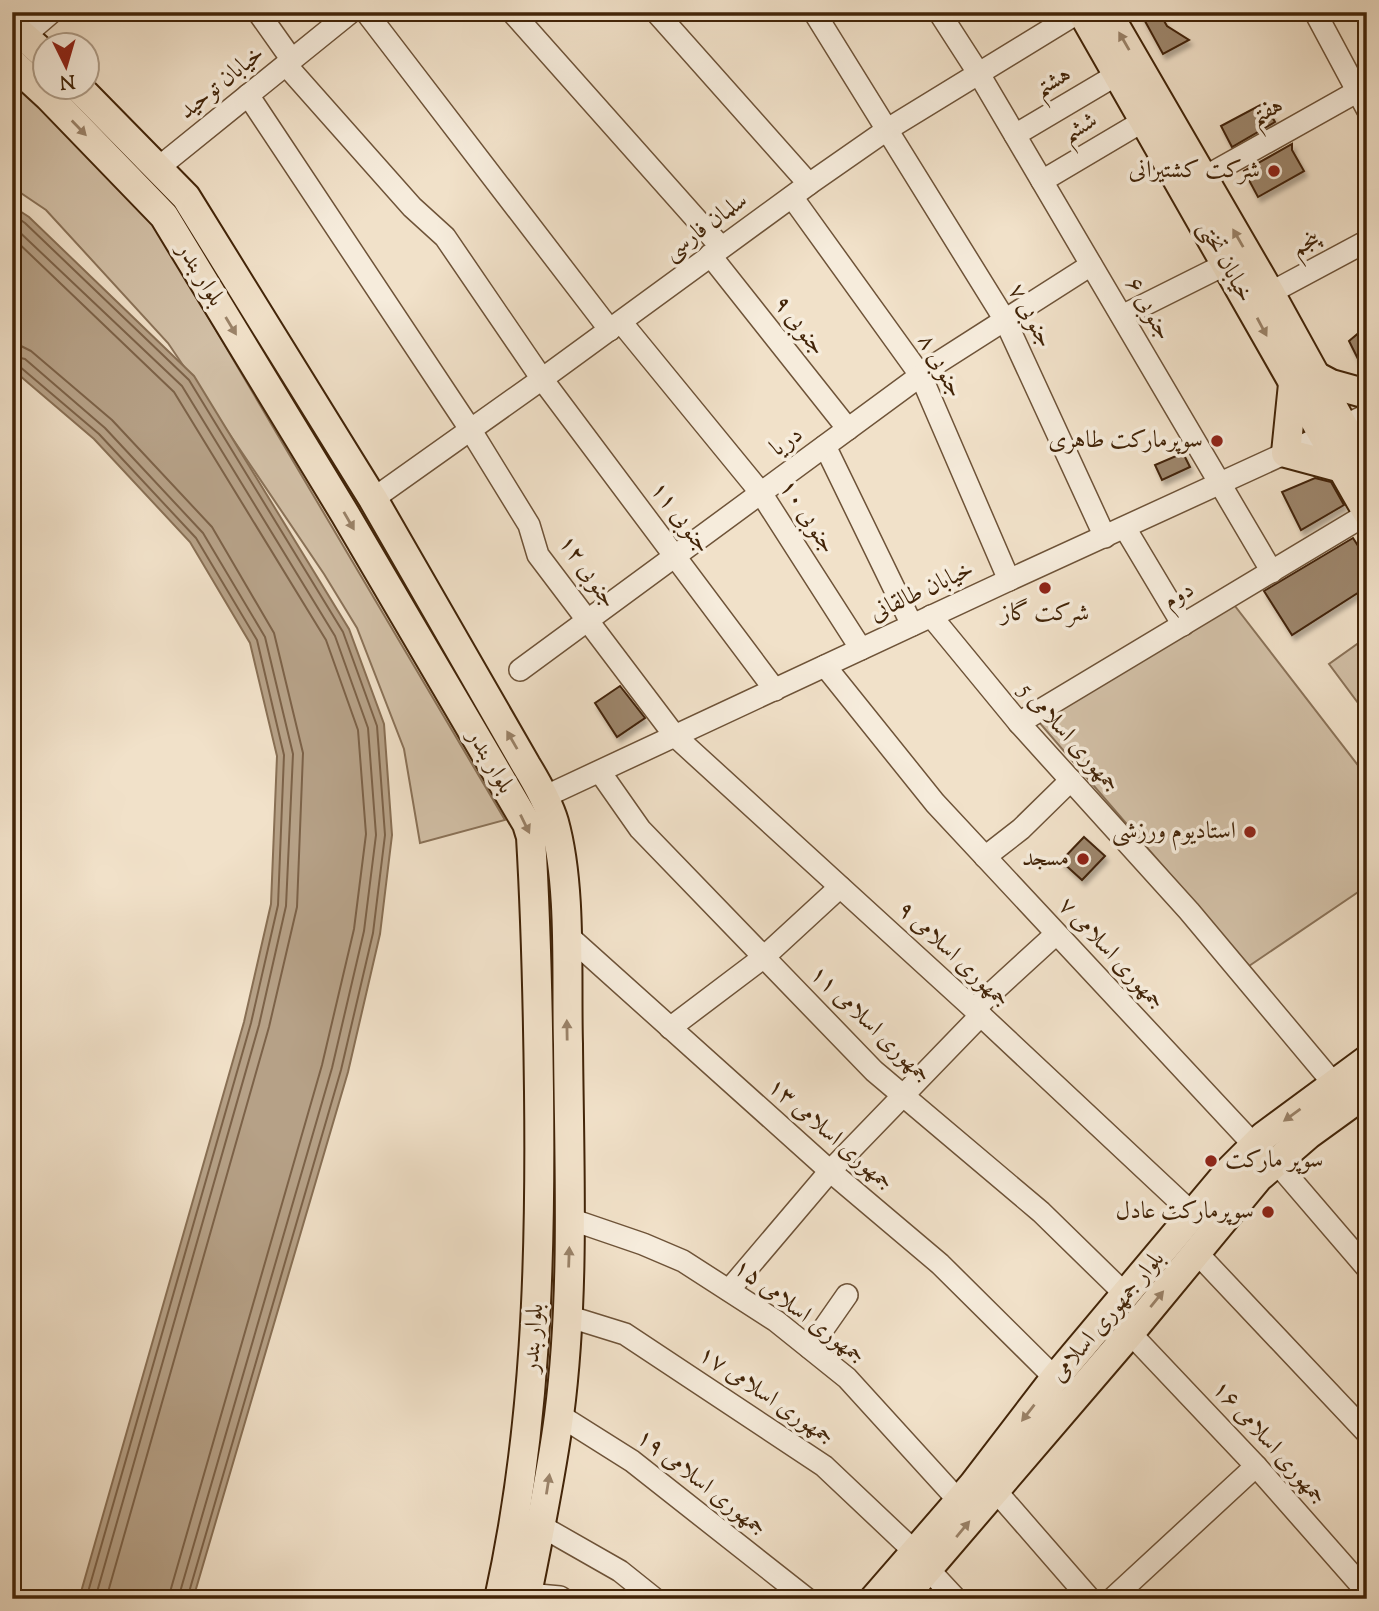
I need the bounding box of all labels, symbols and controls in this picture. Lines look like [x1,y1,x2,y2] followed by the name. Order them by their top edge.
[32,32,102,102] north arrow
[1118,32,1130,51] one-way arrow
[172,38,272,128] street label: خیابان توحید
[1028,58,1080,111] street label: هشتم
[59,66,76,95] text: N
[1244,89,1292,139] street label: هفتم
[1056,104,1107,156] street label: ششم
[70,119,86,136] one-way arrow
[1129,154,1260,188] place label: شرکت کشتیرانی
[1266,163,1282,179] marker: شرکت کشتیرانی
[657,185,755,269] street label: سلمان فارسی
[1189,215,1261,309] street label: خیابان تختی
[1285,221,1330,268] street label: پنجم
[1232,229,1244,248] one-way arrow
[167,235,232,313] street label: بلوار بندر
[1116,271,1180,347] street label: ۶ جنوبی
[999,278,1061,354] street label: ۷ جنوبی
[764,288,834,364] street label: ۹ جنوبی
[225,317,238,336] one-way arrow
[1256,317,1267,337] one-way arrow
[908,328,972,404] street label: ۸ جنوبی
[764,418,810,466] street label: دریا
[1048,424,1203,458] place label: سوپرمارکت طاهری
[1209,433,1225,449] marker: سوپرمارکت طاهری
[770,473,844,561] street label: ۱۰ جنوبی
[642,475,718,561] street label: ۱۱ جنوبی
[343,511,355,531] one-way arrow
[549,528,625,616] street label: ۱۲ جنوبی
[864,553,980,631] street label: خیابان طالقانی
[1157,573,1202,620] street label: دوم
[1037,580,1053,596] marker: شرکت گاز
[999,597,1089,631] place label: شرکت گاز
[1009,674,1128,801] street label: جمهوری اسلامی 5
[457,722,522,800] street label: بلوار بندر
[506,730,518,750] one-way arrow
[519,814,531,834] one-way arrow
[1112,815,1236,851] place label: استادیوم ورزشی
[1242,824,1258,840] marker: استادیوم ورزشی
[1022,842,1069,876] place label: مسجد
[1075,851,1091,867] marker: مسجد
[1050,890,1172,1018] street label: جمهوری اسلامی ۷
[889,894,1017,1016] street label: جمهوری اسلامی ۹
[802,958,938,1092] street label: جمهوری اسلامی ۱۱
[561,1019,573,1041] one-way arrow
[759,1071,901,1199] street label: جمهوری اسلامی ۱۳
[1283,1108,1301,1122] one-way arrow
[1225,1144,1323,1178] place label: سوپر مارکت
[1203,1153,1219,1169] marker: سوپر مارکت
[1116,1195,1254,1229] place label: سوپرمارکت عادل
[1260,1204,1276,1220] marker: سوپرمارکت عادل
[1043,1244,1173,1390] street label: بلوار جمهوری اسلامی
[563,1246,574,1268] one-way arrow
[726,1251,872,1373] street label: جمهوری اسلامی ۱۵
[1150,1291,1165,1309] one-way arrow
[514,1302,553,1376] street label: بلوار بندر
[691,1338,841,1454] street label: جمهوری اسلامی ۱۷
[1204,1373,1334,1513] street label: جمهوری اسلامی ۱۶
[1022,1404,1036,1422] one-way arrow
[628,1421,774,1545] street label: جمهوری اسلامی ۱۹
[543,1473,554,1495] one-way arrow
[955,1520,971,1538] one-way arrow

